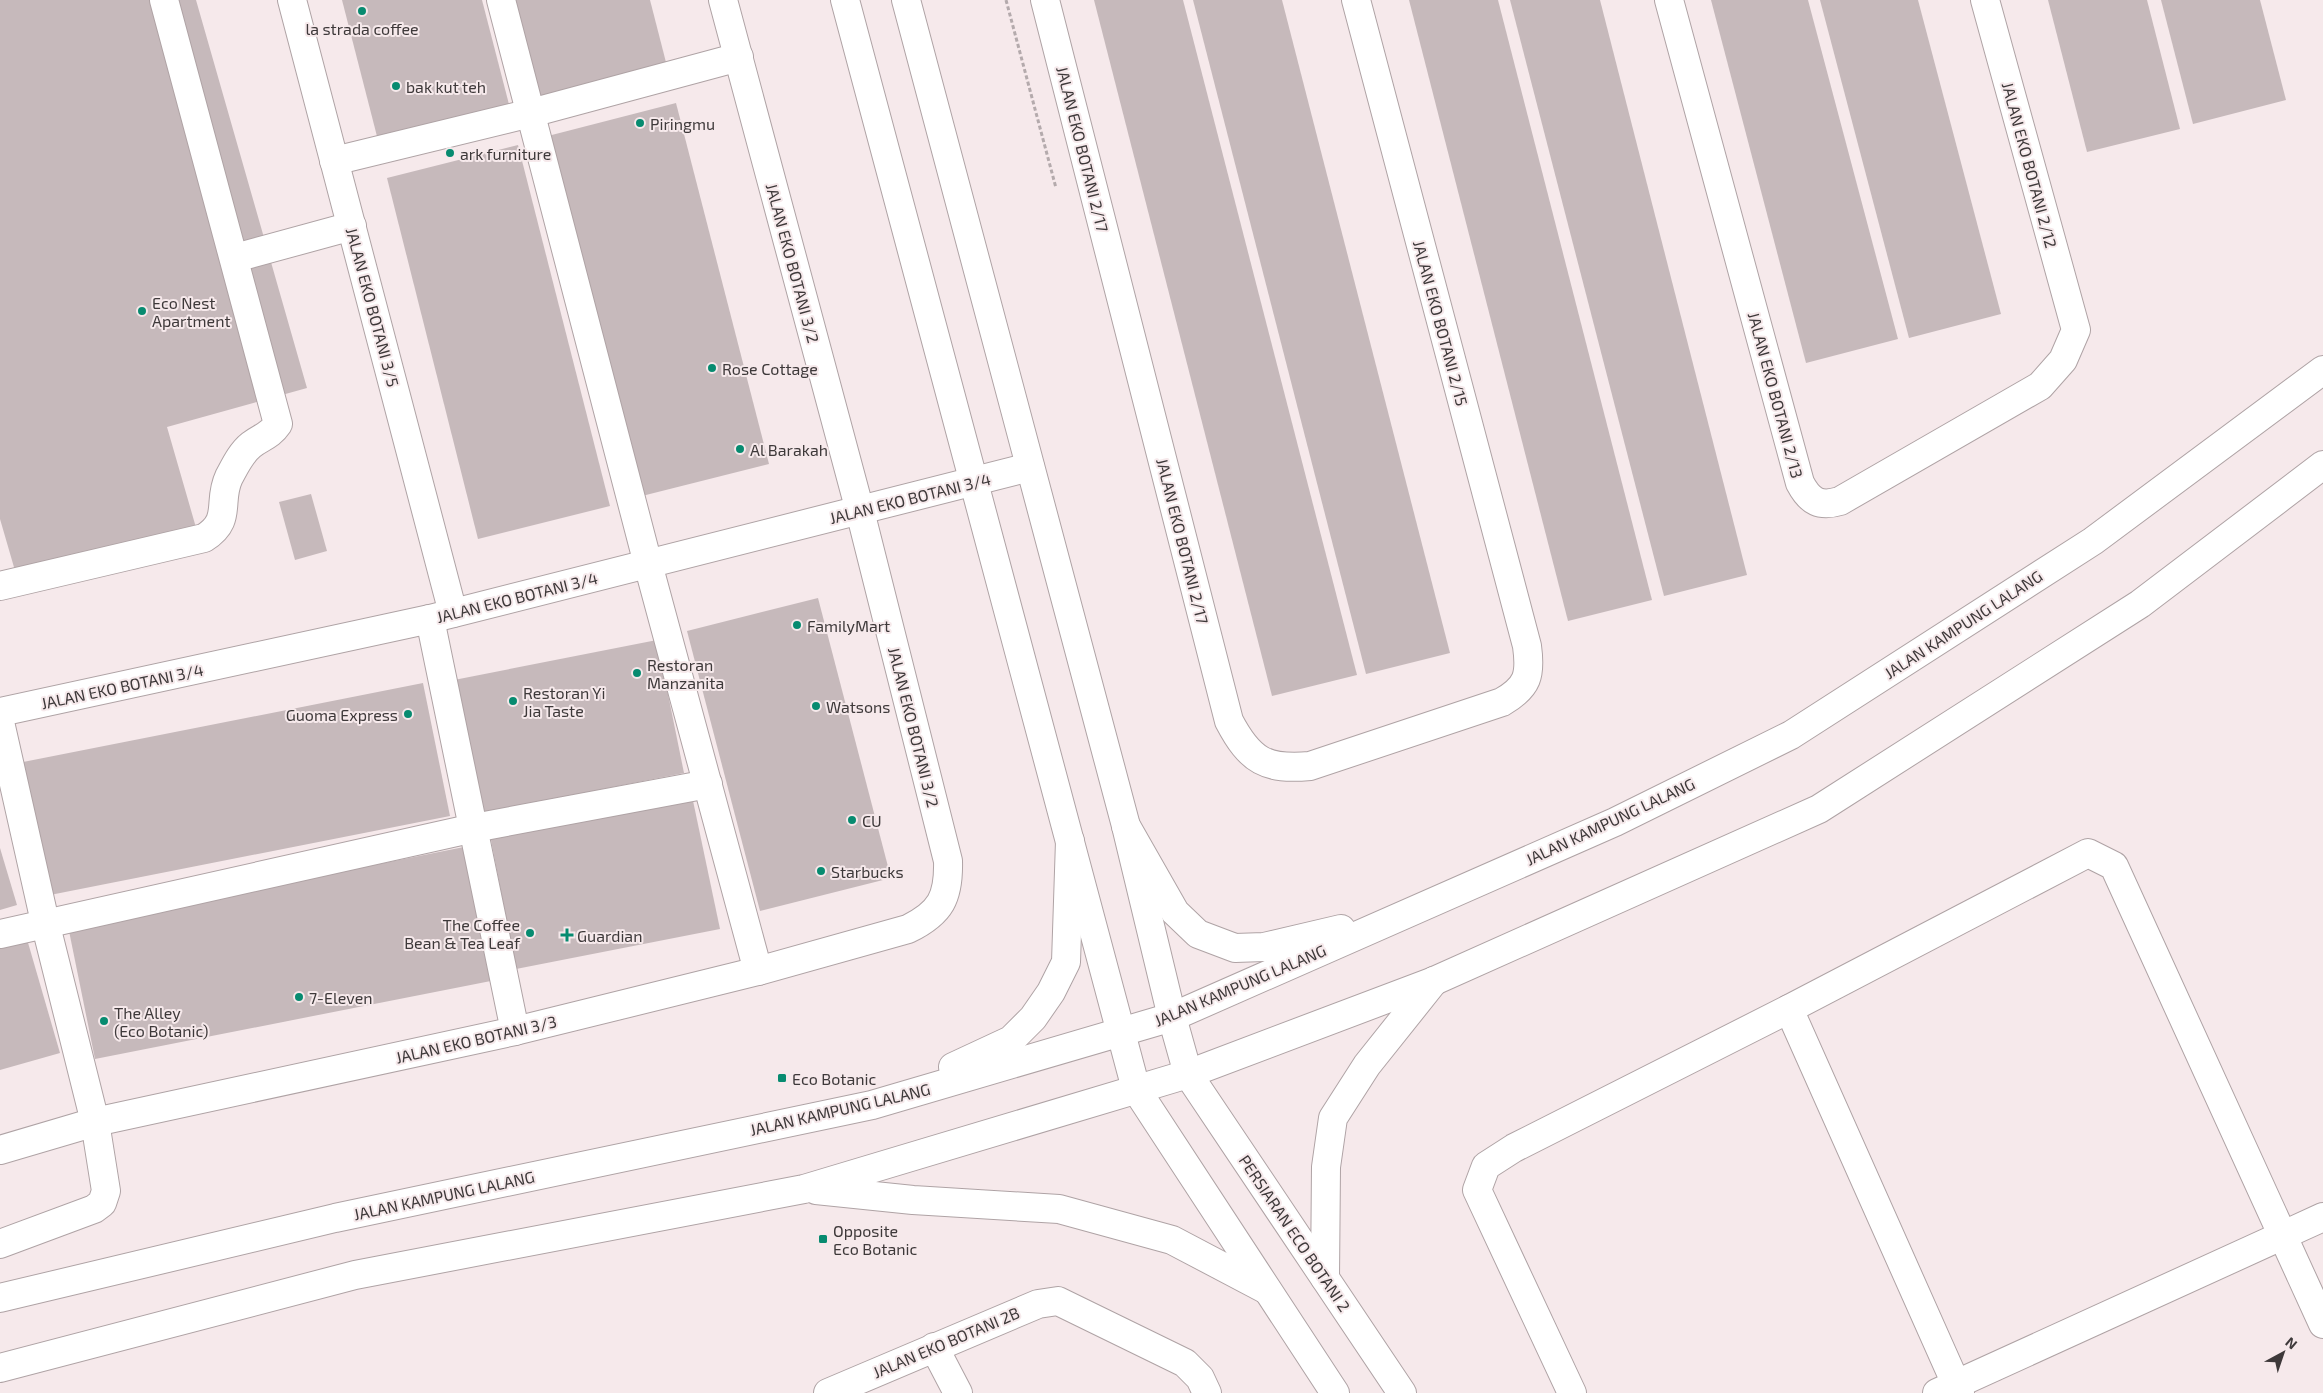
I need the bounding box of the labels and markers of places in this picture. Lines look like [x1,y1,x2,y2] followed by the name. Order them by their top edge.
[356,5,368,17] marker: la strada coffee
[305,19,419,38] place label: la strada coffee
[406,77,486,96] place label: bak kut teh
[390,80,402,92] marker: bak kut teh
[650,114,715,133] place label: Piringmu
[634,117,646,129] marker: Piringmu
[460,144,551,163] place label: ark furniture
[444,147,456,159] marker: ark furniture
[152,293,231,330] place label: Eco Nest Apartment
[136,305,148,317] marker: Eco Nest Apartment
[722,359,818,378] place label: Rose Cottage
[706,362,718,374] marker: Rose Cottage
[750,440,828,459] place label: Al Barakah
[734,443,746,455] marker: Al Barakah
[807,616,890,635] place label: FamilyMart
[791,619,803,631] marker: FamilyMart
[647,655,724,692] place label: Restoran Manzanita
[631,667,643,679] marker: Restoran Manzanita
[523,683,605,720] place label: Restoran Yi Jia Taste
[507,695,519,707] marker: Restoran Yi Jia Taste
[826,697,891,716] place label: Watsons
[810,700,822,712] marker: Watsons
[286,705,398,724] place label: Guoma Express
[402,708,414,720] marker: Guoma Express
[862,811,882,830] place label: CU
[846,814,858,826] marker: CU
[831,862,904,881] place label: Starbucks
[815,865,827,877] marker: Starbucks
[404,915,521,952] place label: The Coffee Bean & Tea Leaf
[577,926,642,945] place label: Guardian
[524,927,536,939] marker: The Coffee Bean & Tea Leaf
[561,929,573,941] marker: Guardian
[309,988,373,1007] place label: 7-Eleven
[293,991,305,1003] marker: 7-Eleven
[114,1003,209,1040] place label: The Alley (Eco Botanic)
[98,1015,110,1027] marker: The Alley (Eco Botanic)
[792,1069,876,1088] place label: Eco Botanic
[776,1072,788,1084] marker: Eco Botanic
[833,1221,917,1258] place label: Opposite Eco Botanic
[817,1233,829,1245] marker: Opposite Eco Botanic

